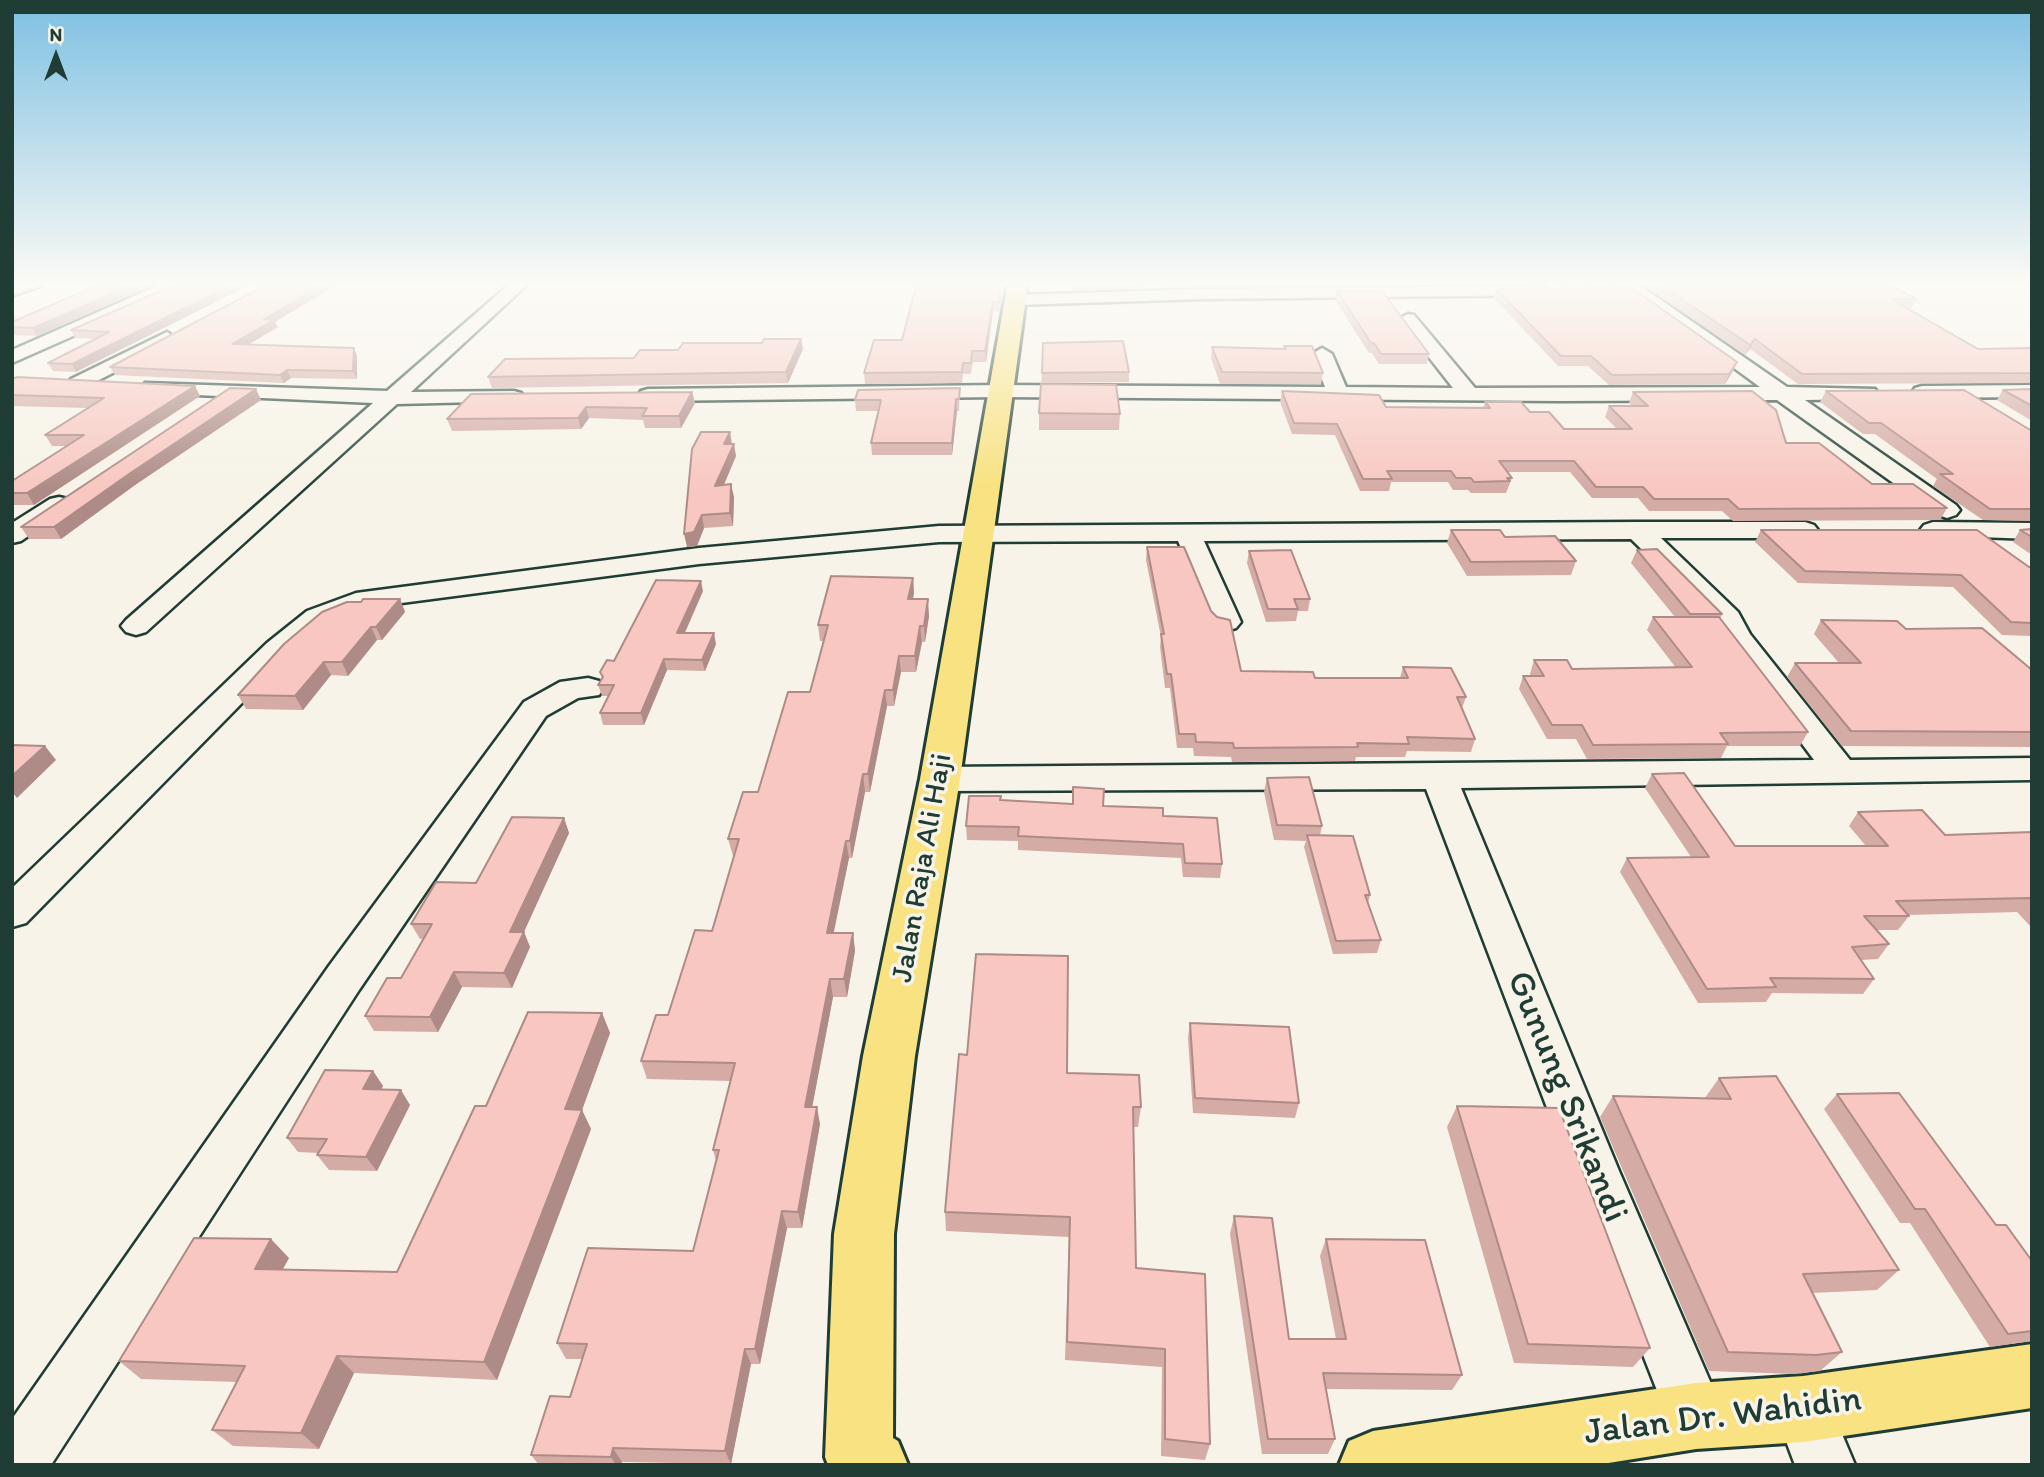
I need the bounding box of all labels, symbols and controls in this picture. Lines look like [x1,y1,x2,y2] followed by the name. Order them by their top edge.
[21,21,91,91] north arrow
[50,23,62,46] text: N
[885,751,961,985] street label: Jalan Raja Ali Haji
[1495,965,1637,1229] street label: Gunung Srikandi
[1582,1378,1864,1456] street label: Jalan Dr. Wahidin

